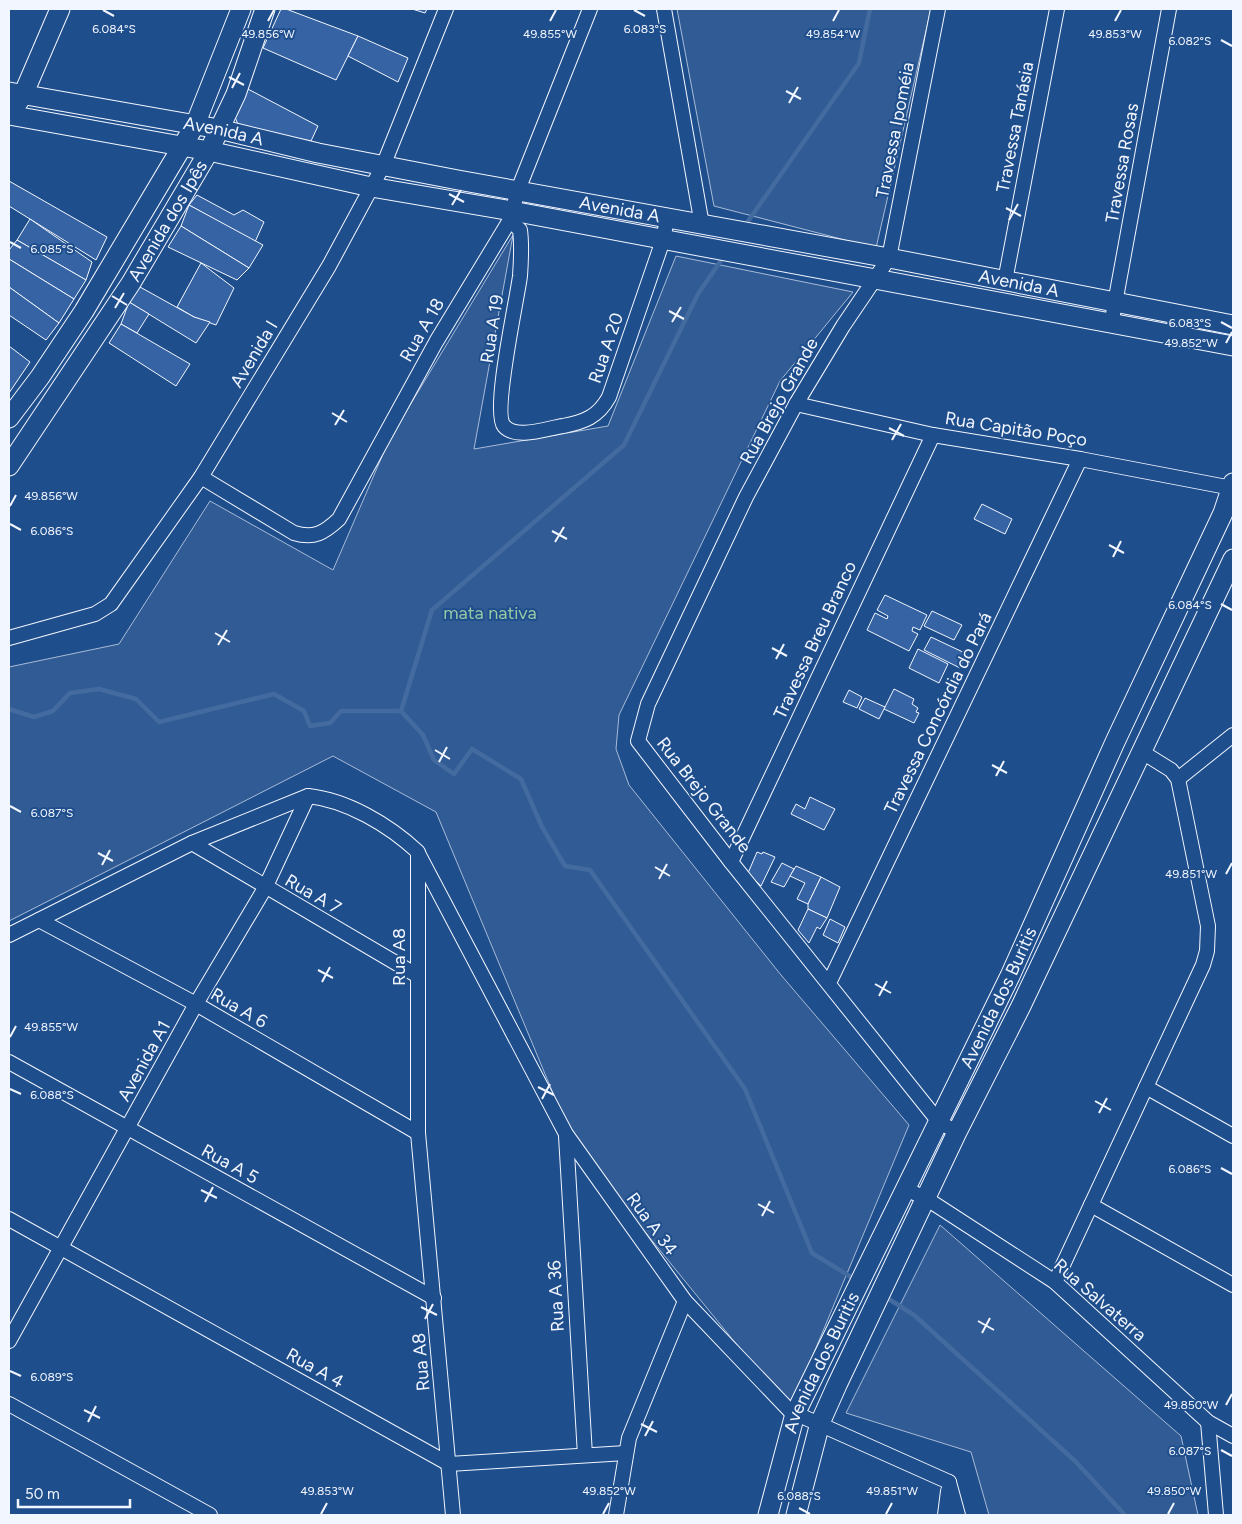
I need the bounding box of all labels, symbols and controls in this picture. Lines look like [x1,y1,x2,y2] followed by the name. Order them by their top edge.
[92,22,136,36] text: 6.084°S
[624,22,666,36] text: 6.083°S
[241,27,295,41] text: 49.856°W
[523,27,577,41] text: 49.855°W
[806,27,861,41] text: 49.854°W
[1088,27,1142,41] text: 49.853°W
[1169,34,1211,48] text: 6.082°S
[871,60,919,200] street label: Travessa Ipoméia
[992,60,1038,194] street label: Travessa Tanásia
[1101,101,1143,225] street label: Travessa Rosas
[182,112,266,150] street label: Avenida A
[123,156,212,286] street label: Avenida dos Ipês
[578,191,662,227] street label: Avenida A
[30,242,74,256] text: 6.085°S
[977,265,1061,302] street label: Avenida A
[476,293,508,365] street label: Rua A 19
[395,294,449,366] street label: Rua A 18
[584,310,628,386] street label: Rua A 20
[1169,316,1211,330] text: 6.083°S
[225,317,283,391] street label: Avenida I
[735,334,823,468] street label: Rua Brejo Grande
[1164,336,1218,350] text: 49.852°W
[943,407,1089,451] street label: Rua Capitão Poço
[24,489,78,503] text: 49.856°W
[31,524,73,538] text: 6.086°S
[769,558,861,722] street label: Travessa Breu Branco
[1168,598,1212,612] text: 6.084°S
[443,602,537,624] park label: mata nativa
[880,609,996,817] street label: Travessa Concórdia do Pará
[652,733,756,857] street label: Rua Brejo Grande
[31,806,73,820] text: 6.087°S
[1165,867,1217,881] text: 49.851°W
[281,869,345,919] street label: Rua A 7
[955,924,1042,1072] street label: Avenida dos Buritis
[388,928,410,986] street label: Rua A8
[207,983,271,1033] street label: Rua A 6
[113,1017,175,1105] street label: Avenida A1
[24,1020,78,1034] text: 49.855°W
[30,1088,74,1102] text: 6.088°S
[198,1139,262,1189] street label: Rua A 5
[1169,1162,1211,1176] text: 6.086°S
[622,1188,682,1260] street label: Rua A 34
[1049,1254,1151,1346] street label: Rua Salvaterra
[543,1260,569,1332] street label: Rua A 36
[779,1288,864,1436] street label: Avenida dos Buritis
[408,1332,434,1392] street label: Rua A8
[282,1343,348,1393] street label: Rua A 4
[31,1370,73,1384] text: 6.089°S
[1164,1398,1219,1412] text: 49.850°W
[1169,1444,1211,1458] text: 6.087°S
[18,1476,130,1508] scale bar
[300,1484,354,1498] text: 49.853°W
[582,1484,636,1498] text: 49.852°W
[866,1484,918,1498] text: 49.851°W
[1147,1484,1202,1498] text: 49.850°W
[25,1485,60,1503] text: 50 m
[777,1489,821,1503] text: 6.088°S

